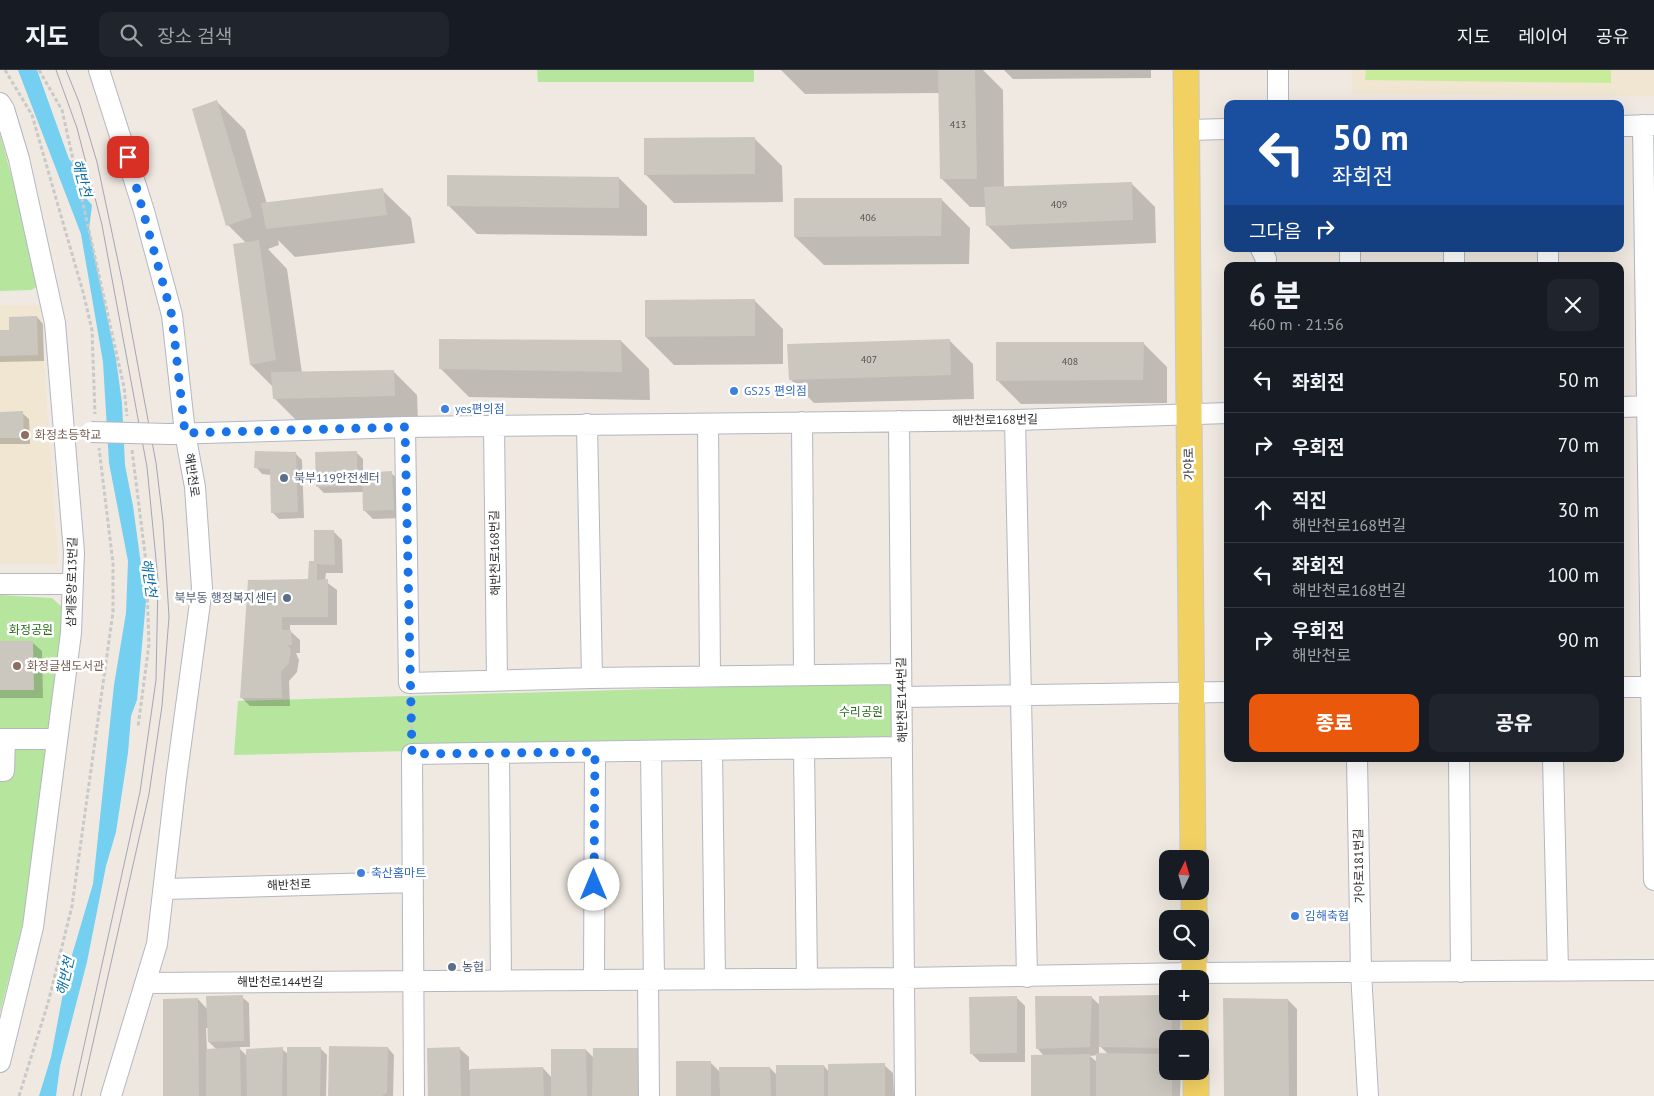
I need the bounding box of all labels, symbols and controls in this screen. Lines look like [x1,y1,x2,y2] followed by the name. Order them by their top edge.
[99,12,449,57] search box
[25,21,69,52] text: 지도
[117,21,145,49] icon: search
[157,24,232,48] text: 장소 검색
[1457,25,1490,48] text: 지도
[1518,25,1568,48] text: 레이어
[1596,25,1629,48] text: 공유
[1332,114,1409,160] text: 50 m
[950,118,966,131] house number: 413
[1249,120,1314,185] icon: left
[107,136,149,178] pin
[114,143,142,171] icon: arrive
[68,157,96,200] water label: 해반천
[1332,162,1393,190] text: 좌회전
[1051,198,1067,211] house number: 409
[860,211,876,224] house number: 406
[1311,215,1339,243] icon: right
[1249,219,1301,243] text: 그다음
[1249,275,1301,314] text: 6 분
[1547,279,1599,331] button: close
[1249,314,1344,334] text: 460 m · 21:56
[861,353,877,366] house number: 407
[1062,355,1078,368] house number: 408
[1249,366,1277,394] icon: left
[1558,368,1599,392] text: 50 m
[1292,370,1344,394] text: 좌회전
[744,383,807,398] place label: GS25 편의점
[728,385,740,397] marker: GS25 편의점
[455,401,505,416] place label: yes편의점
[439,403,451,415] marker: yes편의점
[952,411,1038,428] street label: 해반천로168번길
[35,427,101,442] place label: 화정초등학교
[19,429,31,441] marker: 화정초등학교
[1249,431,1277,459] icon: right
[1558,433,1599,457] text: 70 m
[1292,435,1344,459] text: 우회전
[1181,447,1196,481] street label: 가야로
[182,452,203,498] street label: 해반천로
[294,470,380,485] place label: 북부119안전센터
[278,472,290,484] marker: 북부119안전센터
[1292,488,1327,512] text: 직진
[1249,496,1277,524] icon: ahead
[1558,498,1599,522] text: 30 m
[486,510,503,596] street label: 해반천로168번길
[1292,515,1406,535] text: 해반천로168번길
[63,537,80,627] street label: 삼계중앙로13번길
[1292,553,1344,577] text: 좌회전
[137,558,161,599] water label: 해반천
[1249,561,1277,589] icon: left
[1547,563,1599,587] text: 100 m
[1292,580,1406,600] text: 해반천로168번길
[174,590,277,605] place label: 북부동 행정복지센터
[281,592,293,604] marker: 북부동 행정복지센터
[1292,618,1344,642] text: 우회전
[9,622,53,637] park label: 화정공원
[1249,626,1277,654] icon: right
[1558,628,1599,652] text: 90 m
[1292,645,1351,665] text: 해반천로
[893,657,910,743] street label: 해반천로144번길
[27,658,104,673] place label: 화정글샘도서관
[11,660,23,672] marker: 화정글샘도서관
[1249,694,1419,752] button: 종료
[1429,694,1599,752] button: 공유
[839,704,883,719] park label: 수리공원
[1350,828,1367,904] street label: 가야로181번길
[1159,850,1209,900] north arrow
[1159,850,1209,1080] map controls
[567,858,619,910] position arrow
[371,865,426,880] place label: 축산홈마트
[355,867,367,879] marker: 축산홈마트
[267,876,311,893] street label: 해반천로
[1305,908,1349,923] place label: 김해축협
[1159,910,1209,960] button: search
[1289,910,1301,922] marker: 김해축협
[52,954,78,997] water label: 해반천
[462,959,484,974] place label: 농협
[446,961,458,973] marker: 농협
[1159,970,1209,1020] button: +
[237,974,323,989] street label: 해반천로144번길
[1159,1030,1209,1080] button: −

